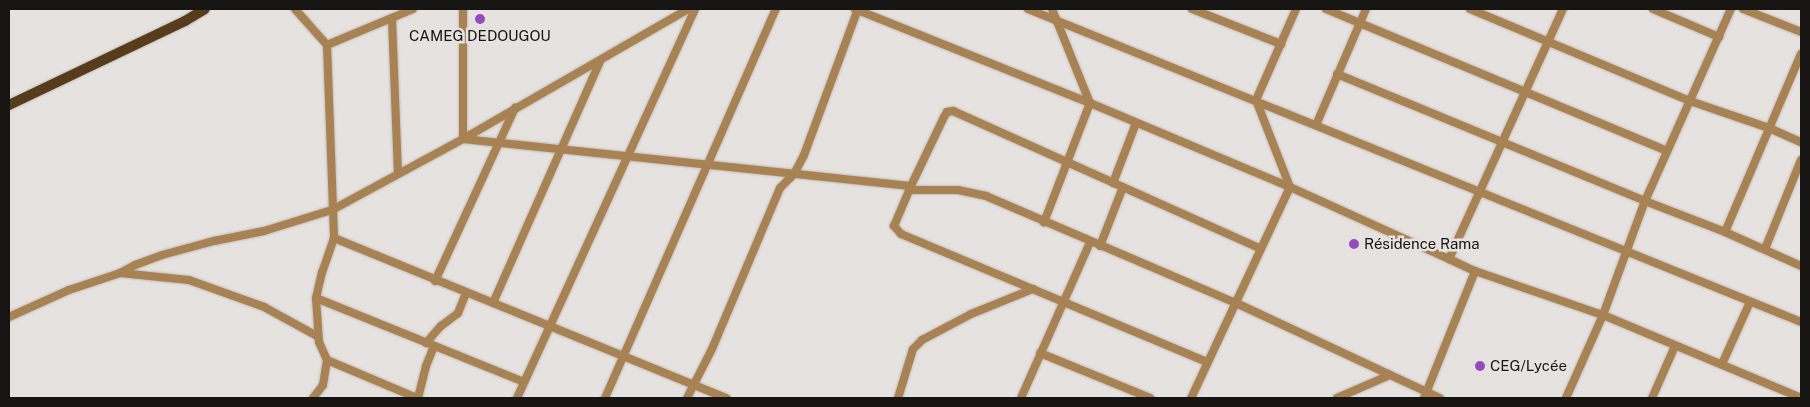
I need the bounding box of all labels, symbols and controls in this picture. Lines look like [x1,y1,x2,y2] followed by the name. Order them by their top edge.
[474,13,486,25] marker: CAMEG DEDOUGOU
[409,27,551,45] place label: CAMEG DEDOUGOU
[1364,235,1480,253] place label: Résidence Rama
[1348,238,1360,250] marker: Résidence Rama
[1490,357,1567,375] place label: CEG/Lycée
[1474,360,1486,372] marker: CEG/Lycée

